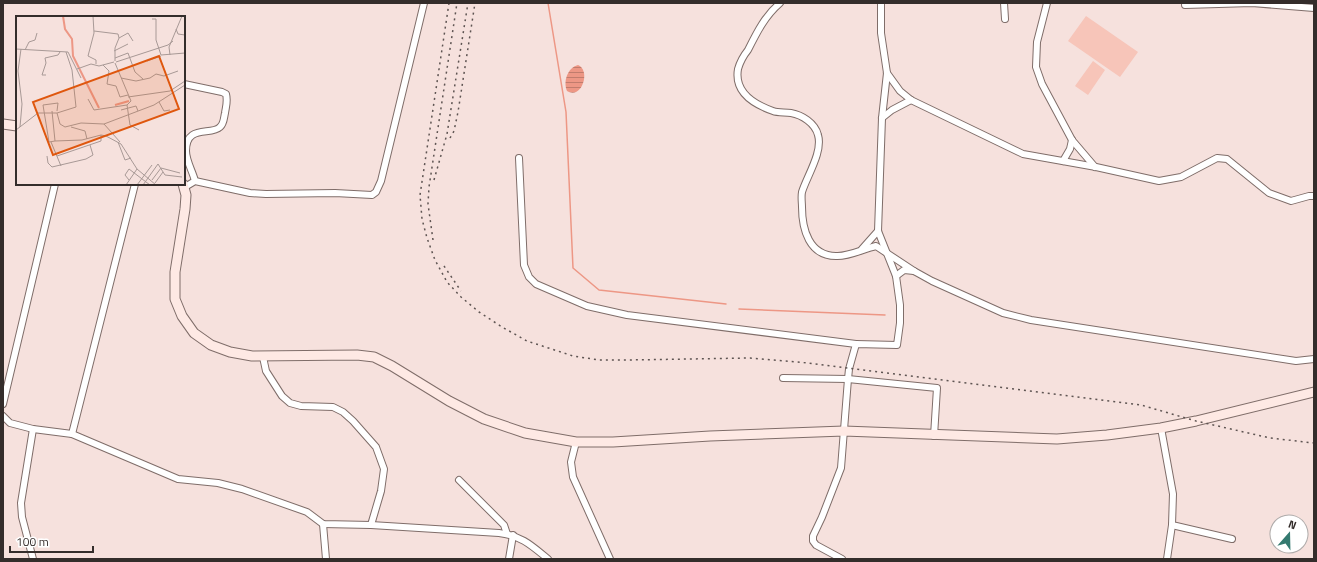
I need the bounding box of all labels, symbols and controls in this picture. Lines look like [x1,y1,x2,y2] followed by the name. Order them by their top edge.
[16,16,185,185] inset map
[1269,514,1309,554] north arrow
[1286,516,1299,533] text: N
[10,528,93,554] scale bar
[16,532,49,551] text: 100 m

